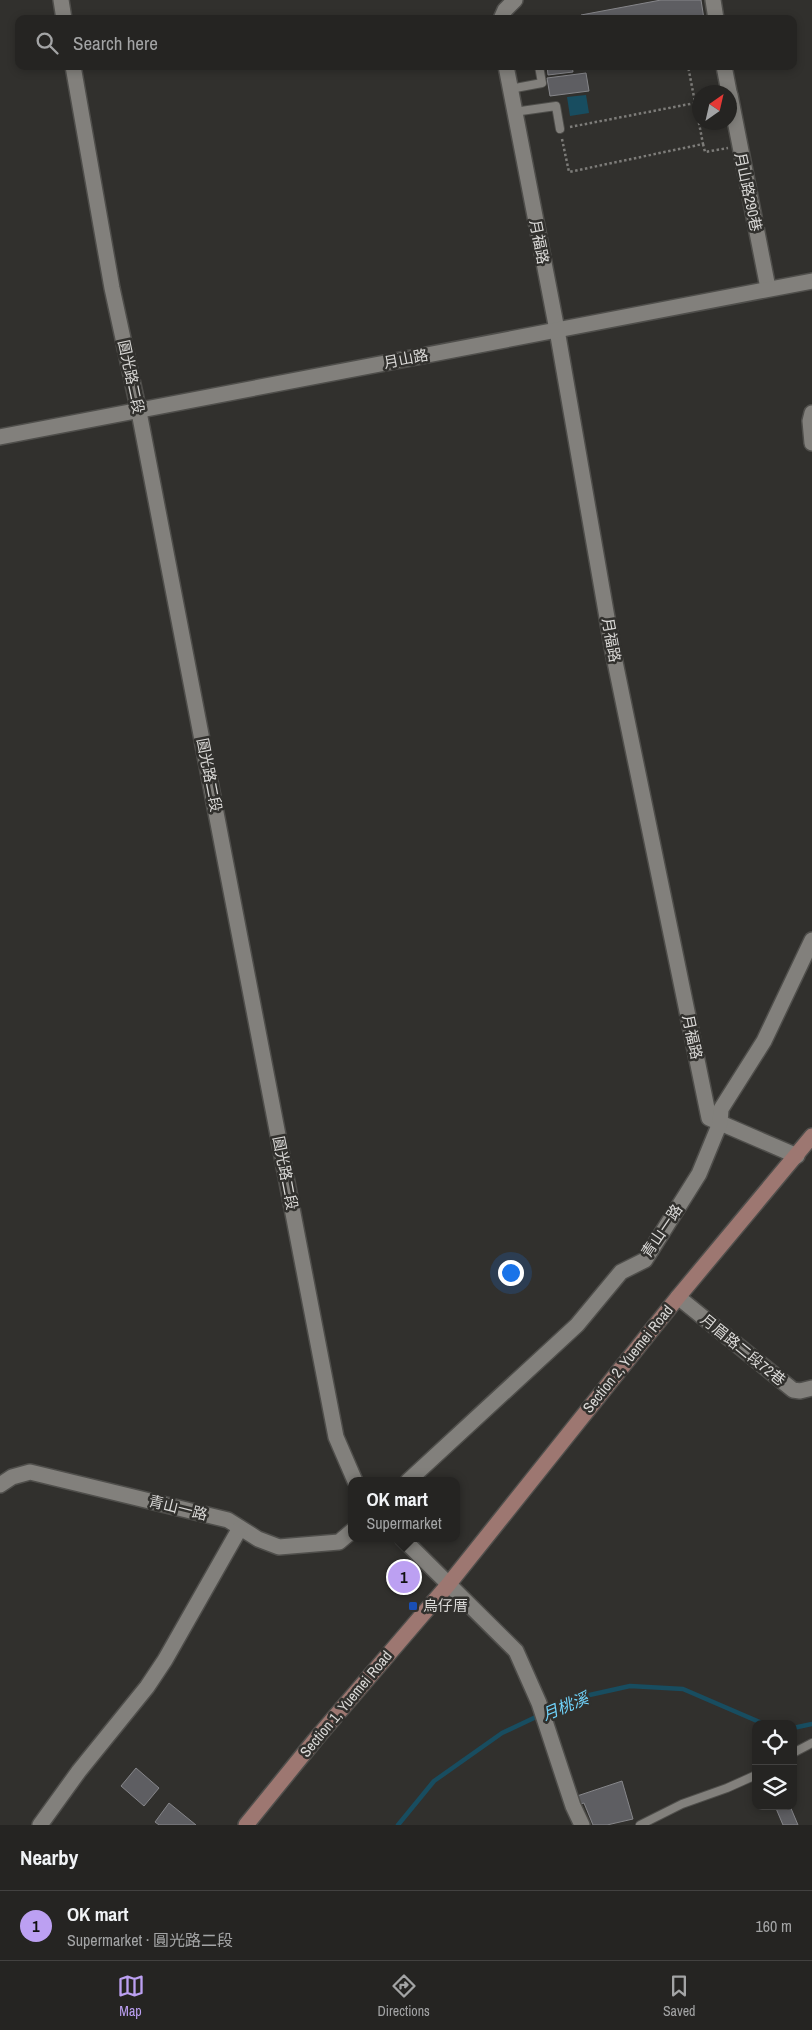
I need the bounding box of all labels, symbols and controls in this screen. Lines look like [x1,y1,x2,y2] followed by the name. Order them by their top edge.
[15,15,797,70] search box
[33,29,61,57] icon: search
[73,30,158,56] text: Search here
[692,85,737,130] north arrow
[730,150,767,233] street label: 月山路290巷
[525,218,554,266] street label: 月福路
[113,338,150,416] street label: 圓光路二段
[382,344,430,373] street label: 月山路
[597,616,626,664] street label: 月福路
[192,736,227,814] street label: 圓光路二段
[678,1013,707,1061] street label: 月福路
[268,1134,303,1212] street label: 圓光路二段
[636,1200,687,1261] street label: 青山一路
[498,1260,524,1286] your location
[578,1300,678,1417] street label: Section 2, Yuemei Road
[696,1309,790,1390] street label: 月眉路二段72巷
[348,1477,460,1542] popup
[366,1486,428,1512] text: OK mart
[146,1490,210,1525] street label: 青山一路
[366,1512,442,1534] text: Supermarket
[388,1558,420,1596] pin: 1
[423,1595,468,1616] place label: 烏仔厝
[407,1600,419,1612] marker: 烏仔厝
[295,1646,396,1761] street label: Section 1, Yuemei Road
[539,1686,593,1725] water label: 月桃溪
[752,1720,797,1810] map controls
[752,1720,797,1765] button: locate
[752,1765,797,1810] button: layers
[20,1843,78,1872] text: Nearby
[67,1901,128,1927] text: OK mart
[32,1915,40,1937] text: 1
[756,1915,792,1937] text: 160 m
[67,1929,233,1951] text: Supermarket · 圓光路二段
[117,1972,145,2020] tab: Map
[378,1972,430,2020] tab: Directions
[663,1972,695,2020] tab: Saved

